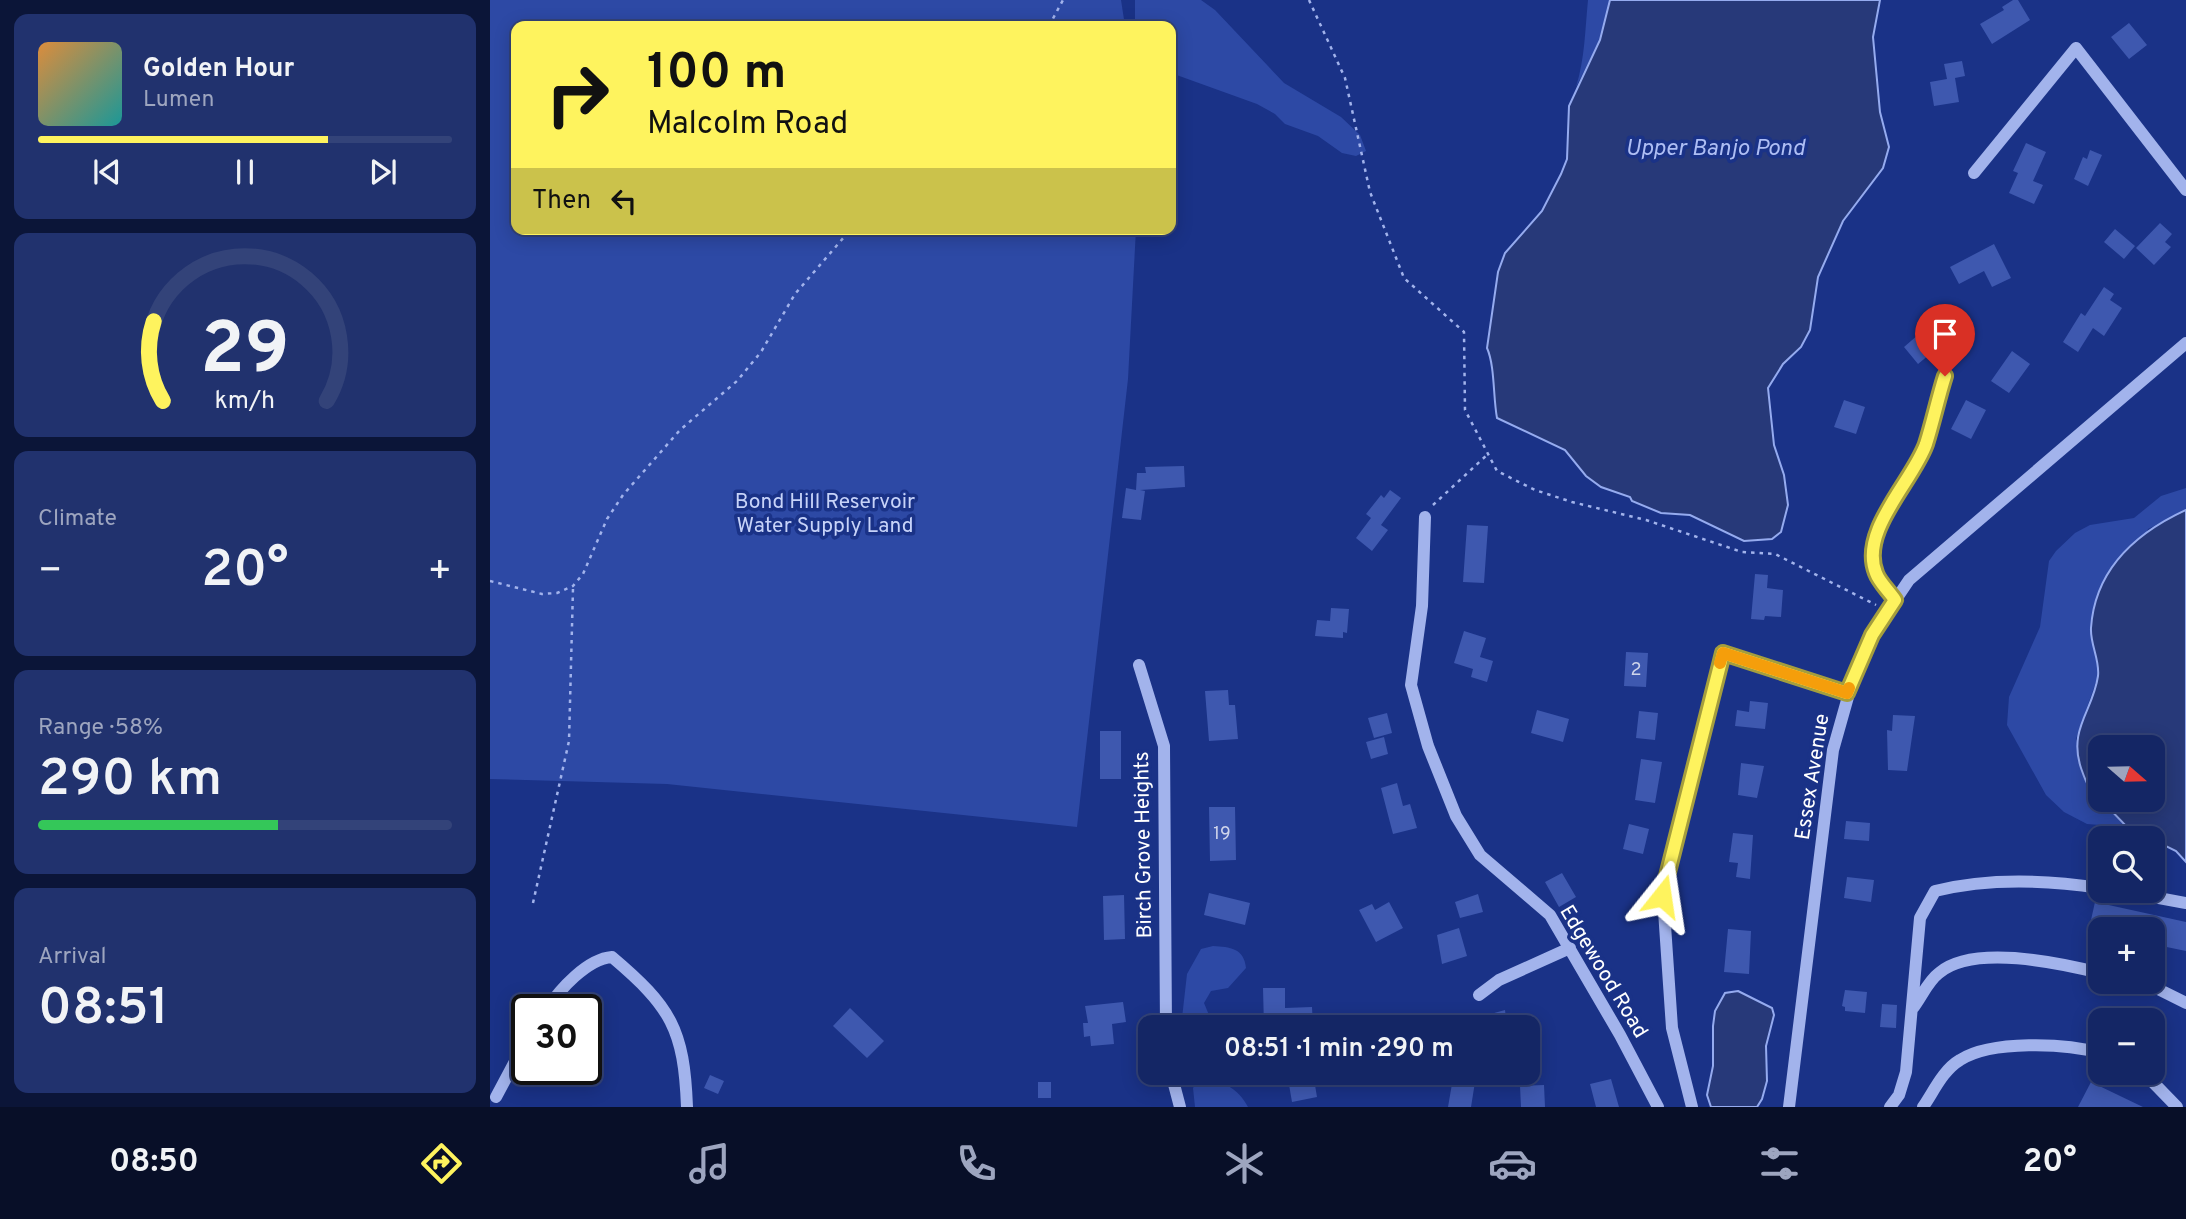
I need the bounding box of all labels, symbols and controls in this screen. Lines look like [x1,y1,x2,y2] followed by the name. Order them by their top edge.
[647,44,786,106] text: 100 m
[532,49,623,140] icon: right
[143,53,294,86] text: Golden Hour
[143,86,214,115] text: Lumen
[647,105,848,145] text: Malcolm Road
[1625,135,1806,164] water label: Upper Banjo Pond
[88,153,126,191] icon: previous
[226,153,264,191] icon: pause
[364,153,402,191] icon: next
[605,182,643,220] icon: left
[532,185,591,218] text: Then
[1915,304,1975,376] pin
[200,307,290,399] text: 29
[1926,315,1964,353] icon: arrive
[215,386,275,418] text: km/h
[735,489,915,540] park label: Bond Hill Reservoir Water Supply Land
[38,505,117,534] text: Climate
[201,539,289,605] text: 20°
[38,548,63,597] text: −
[427,548,452,597] text: +
[1630,659,1642,682] house number: 2
[1790,712,1836,842] street label: Essex Avenue
[38,714,163,743] text: Range · 58%
[2088,735,2165,812] north arrow
[2088,735,2165,1085] map controls
[38,748,222,814] text: 290 km
[1129,751,1159,939] street label: Birch Grove Heights
[1213,823,1231,846] house number: 19
[2088,826,2165,903] button: search
[1625,859,1699,933] position arrow
[1553,900,1653,1044] street label: Edgewood Road
[2088,917,2165,994] button: +
[38,943,107,972] text: Arrival
[38,977,169,1043] text: 08:51
[511,994,602,1085] speed limit sign: 30
[2088,1008,2165,1085] button: −
[1224,1033,1454,1066] text: 08:51 · 1 min · 290 m
[417,1139,466,1188] icon: directions
[685,1139,734,1188] icon: music
[952,1139,1001,1188] icon: phone
[1220,1139,1269,1188] icon: climate
[1488,1139,1537,1188] icon: car
[1755,1139,1804,1188] icon: filters
[109,1143,199,1183] text: 08:50
[2023,1143,2077,1183] text: 20°

